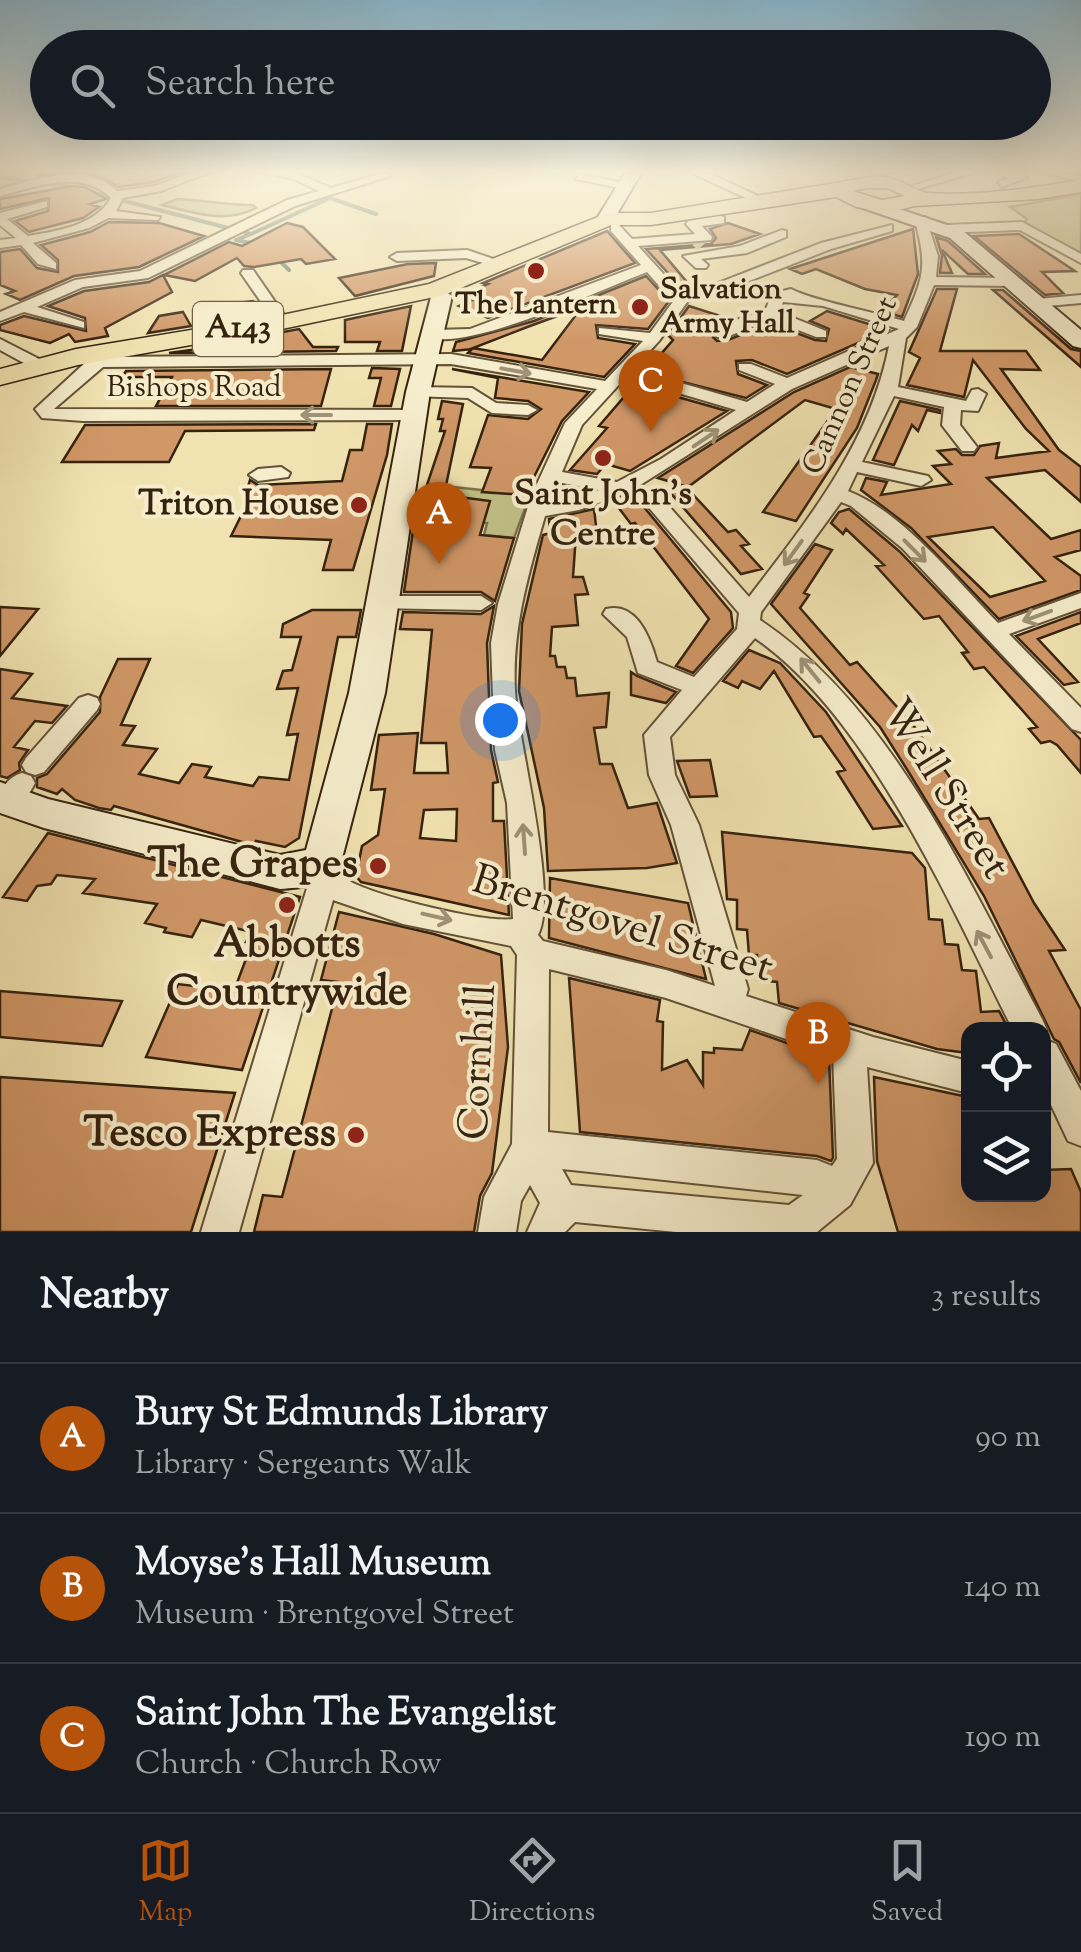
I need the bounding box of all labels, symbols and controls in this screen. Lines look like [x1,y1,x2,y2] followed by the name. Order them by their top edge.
[30,30,1051,140] search box
[65,58,120,113] icon: search
[145,58,336,112] text: Search here
[525,260,547,282] marker: The Lantern
[660,269,795,346] place label: Salvation Army Hall
[455,284,617,327] place label: The Lantern
[793,290,909,482] street label: Cannon Street
[629,296,651,318] marker: Salvation Army Hall
[193,302,283,356] road number: A143
[618,350,684,432] pin: C
[499,362,532,381] one-way arrow
[107,367,281,410] street label: Bishops Road
[301,406,334,424] one-way arrow
[691,427,719,448] one-way arrow
[592,447,614,469] marker: Saint John's Centre
[514,470,692,561] place label: Saint John's Centre
[138,480,339,531] place label: Triton House
[406,482,472,564] pin: A
[348,494,370,516] marker: Triton House
[902,538,926,562] one-way arrow
[783,539,804,566] one-way arrow
[1023,608,1054,626] one-way arrow
[799,658,821,684] one-way arrow
[865,688,1023,892] street label: Well Street
[475,695,526,746] your location
[514,824,533,856] one-way arrow
[147,836,358,896] place label: The Grapes
[464,852,780,1000] street label: Brentgovel Street
[367,855,389,877] marker: The Grapes
[276,894,298,916] marker: Abbotts Countrywide
[420,909,452,927] one-way arrow
[166,916,408,1024] place label: Abbotts Countrywide
[974,929,993,959] one-way arrow
[446,982,514,1142] street label: Cornhill
[786,1002,850,1084] pin: B
[961,1022,1051,1202] map controls
[961,1022,1051,1112] button: locate
[84,1105,336,1165] place label: Tesco Express
[961,1112,1051,1202] button: layers
[345,1124,367,1146] marker: Tesco Express
[40,1267,169,1327] text: Nearby
[931,1274,1041,1320] text: 3 results
[135,1388,548,1442] text: Bury St Edmunds Library
[60,1415,85,1461] text: A
[975,1415,1041,1461] text: 90 m
[135,1442,472,1488] text: Library · Sergeants Walk
[135,1538,491,1592] text: Moyse's Hall Museum
[62,1565,83,1611] text: B
[964,1565,1041,1611] text: 140 m
[135,1592,514,1638] text: Museum · Brentgovel Street
[135,1688,556,1742] text: Saint John The Evangelist
[60,1715,85,1761] text: C
[965,1715,1041,1761] text: 190 m
[135,1742,442,1788] text: Church · Church Row
[138,1833,193,1933] tab: Map
[469,1833,595,1933] tab: Directions
[871,1833,943,1933] tab: Saved

